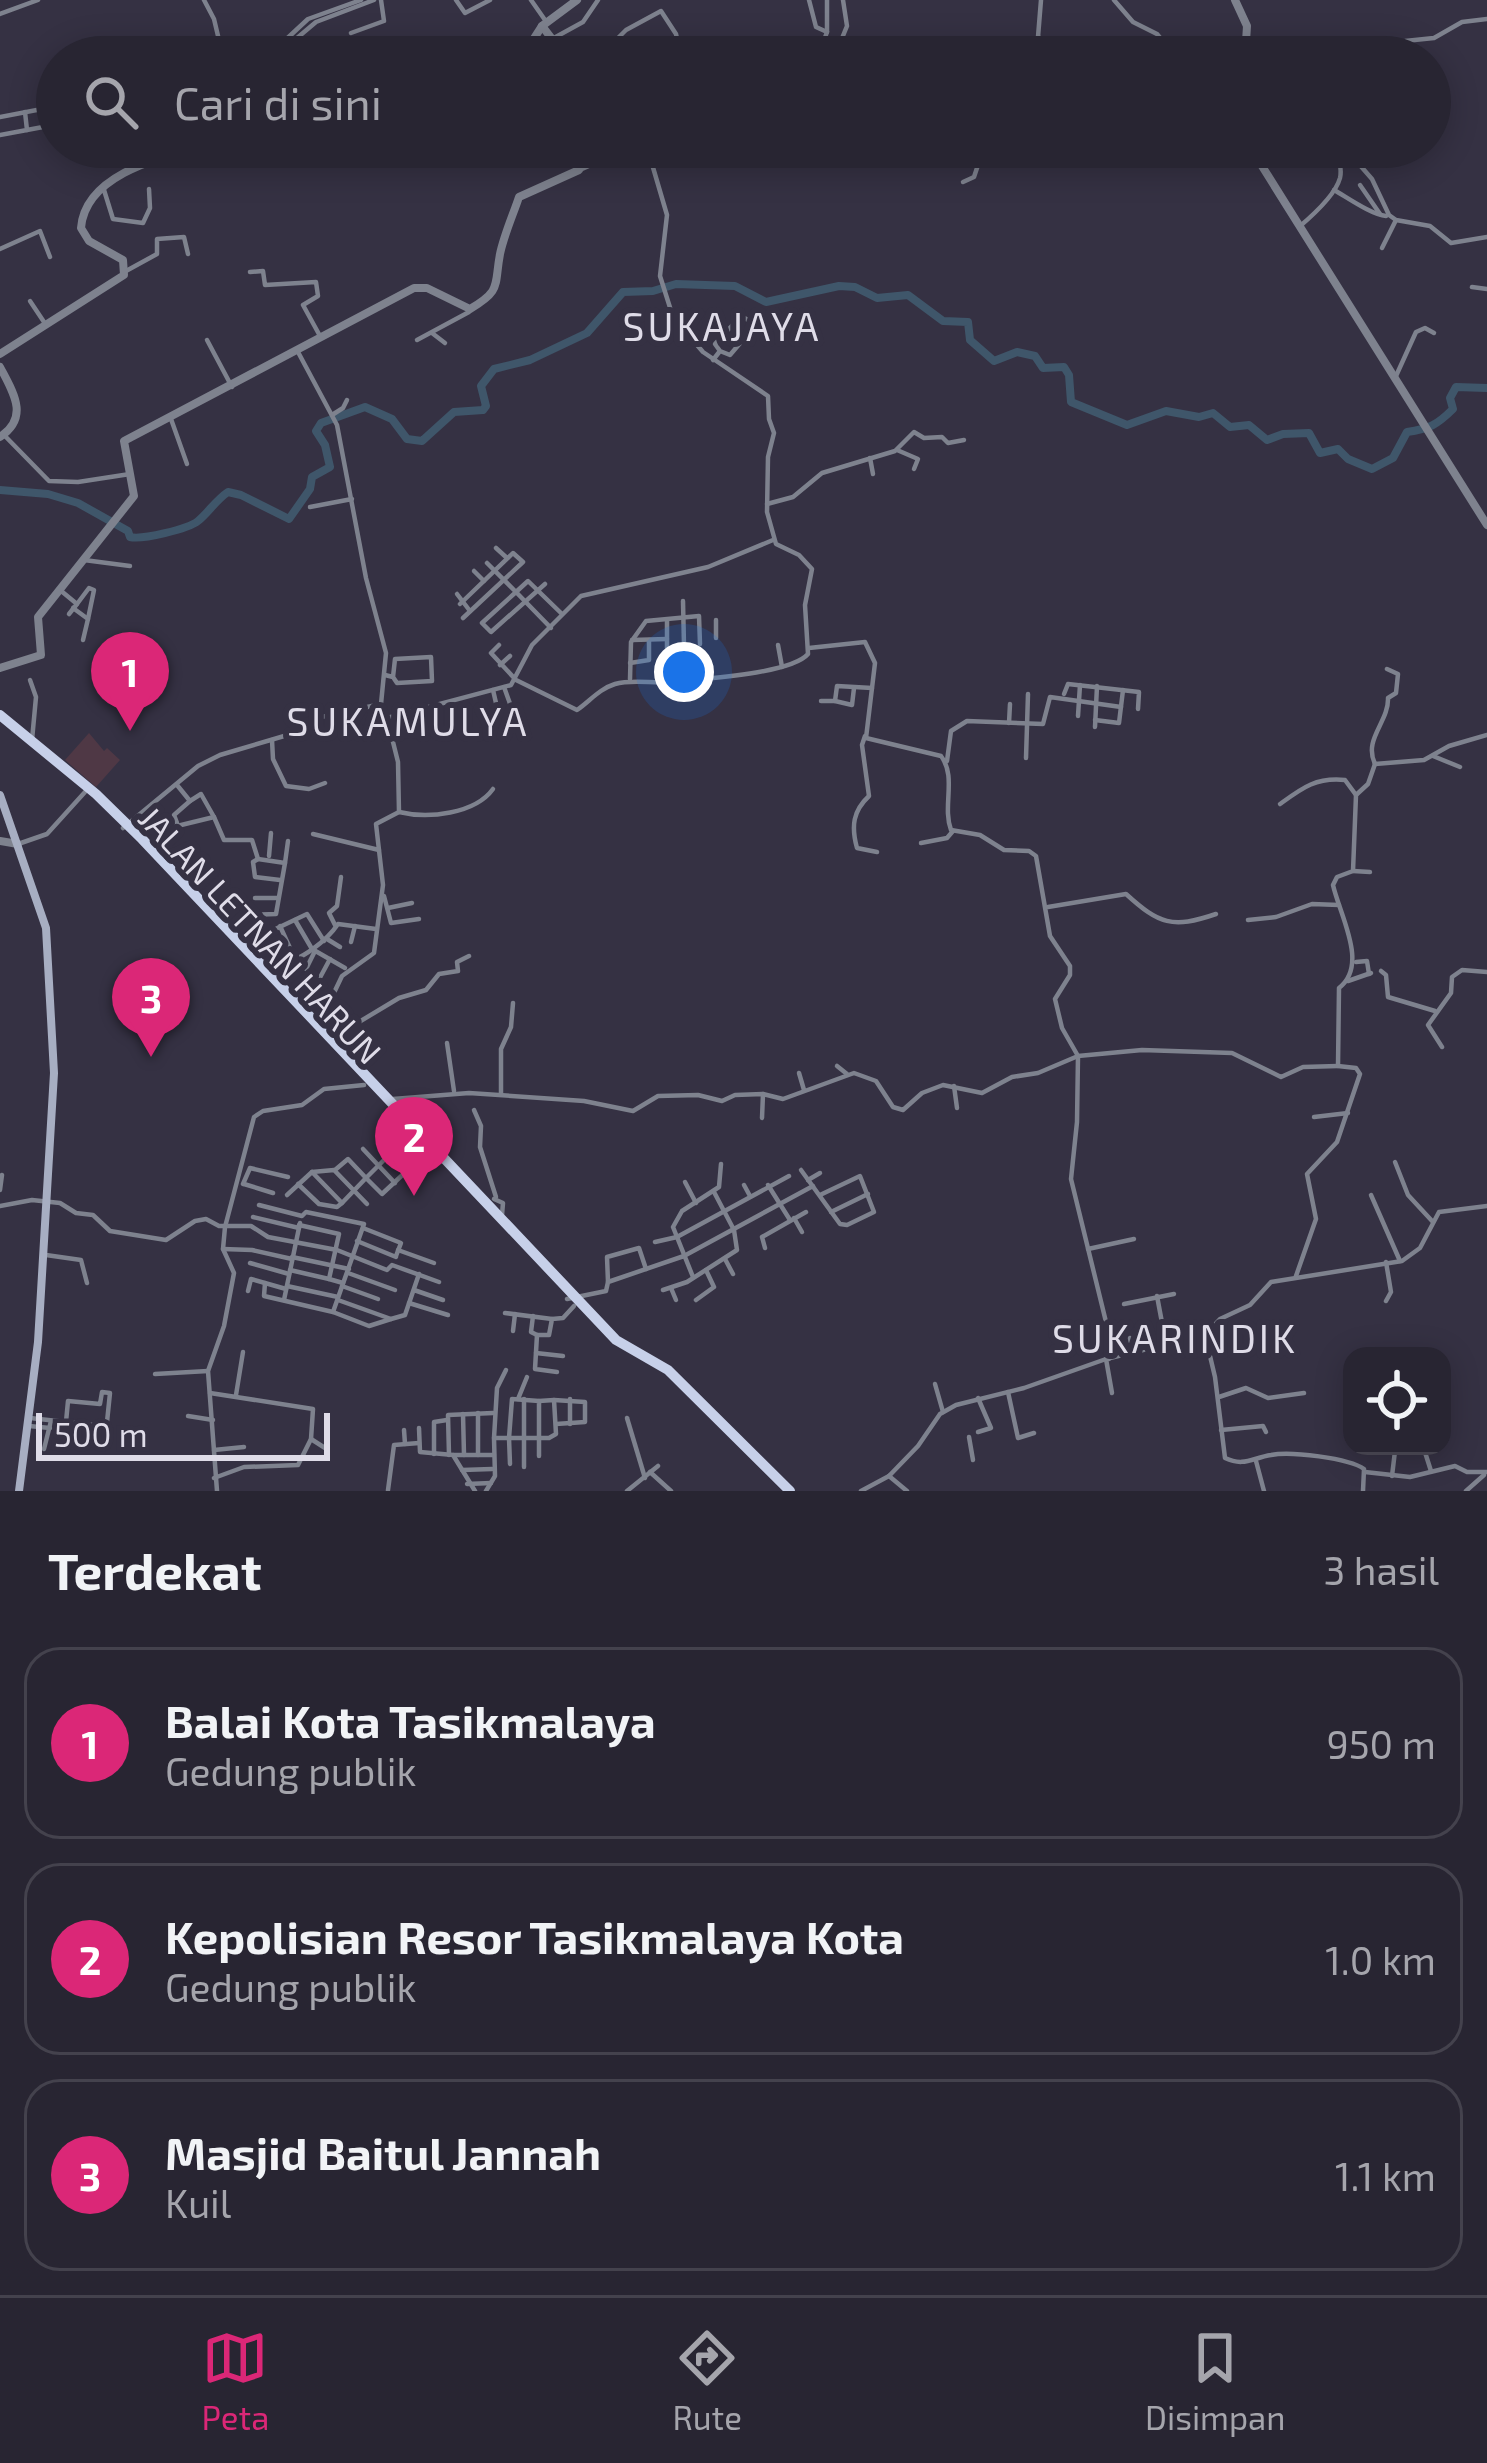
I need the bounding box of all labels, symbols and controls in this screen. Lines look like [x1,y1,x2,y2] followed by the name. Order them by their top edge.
[36,36,1451,168] search box
[78,69,144,135] icon: search
[174,75,382,129] text: Cari di sini
[623,302,821,349] district label: SUKAJAYA
[91,632,169,731] pin: 1
[654,642,714,702] your location
[286,697,530,744] district label: SUKAMULYA
[131,797,390,1071] street label: JALAN LETNAN HARUN
[112,958,190,1057] pin: 3
[375,1097,453,1196] pin: 2
[1052,1314,1298,1361] district label: SUKARINDIK
[1343,1347,1451,1455] map controls
[1343,1347,1451,1455] button: locate
[36,1407,330,1460] scale bar
[54,1414,148,1454] text: 500 m
[48,1539,262,1600] text: Terdekat
[1323,1546,1439,1593] text: 3 hasil
[165,1693,656,1747] text: Balai Kota Tasikmalaya
[82,1720,98,1767] text: 1
[1326,1720,1436,1767] text: 950 m
[165,1747,416,1794] text: Gedung publik
[165,1909,904,1963] text: Kepolisian Resor Tasikmalaya Kota
[79,1936,101,1983] text: 2
[1325,1936,1436,1983] text: 1.0 km
[165,1963,416,2010] text: Gedung publik
[165,2125,601,2179] text: Masjid Baitul Jannah
[79,2152,101,2199] text: 3
[1335,2152,1436,2199] text: 1.1 km
[165,2179,231,2226] text: Kuil
[202,2325,269,2437] tab: Peta
[672,2325,742,2437] tab: Rute
[1145,2325,1285,2437] tab: Disimpan

